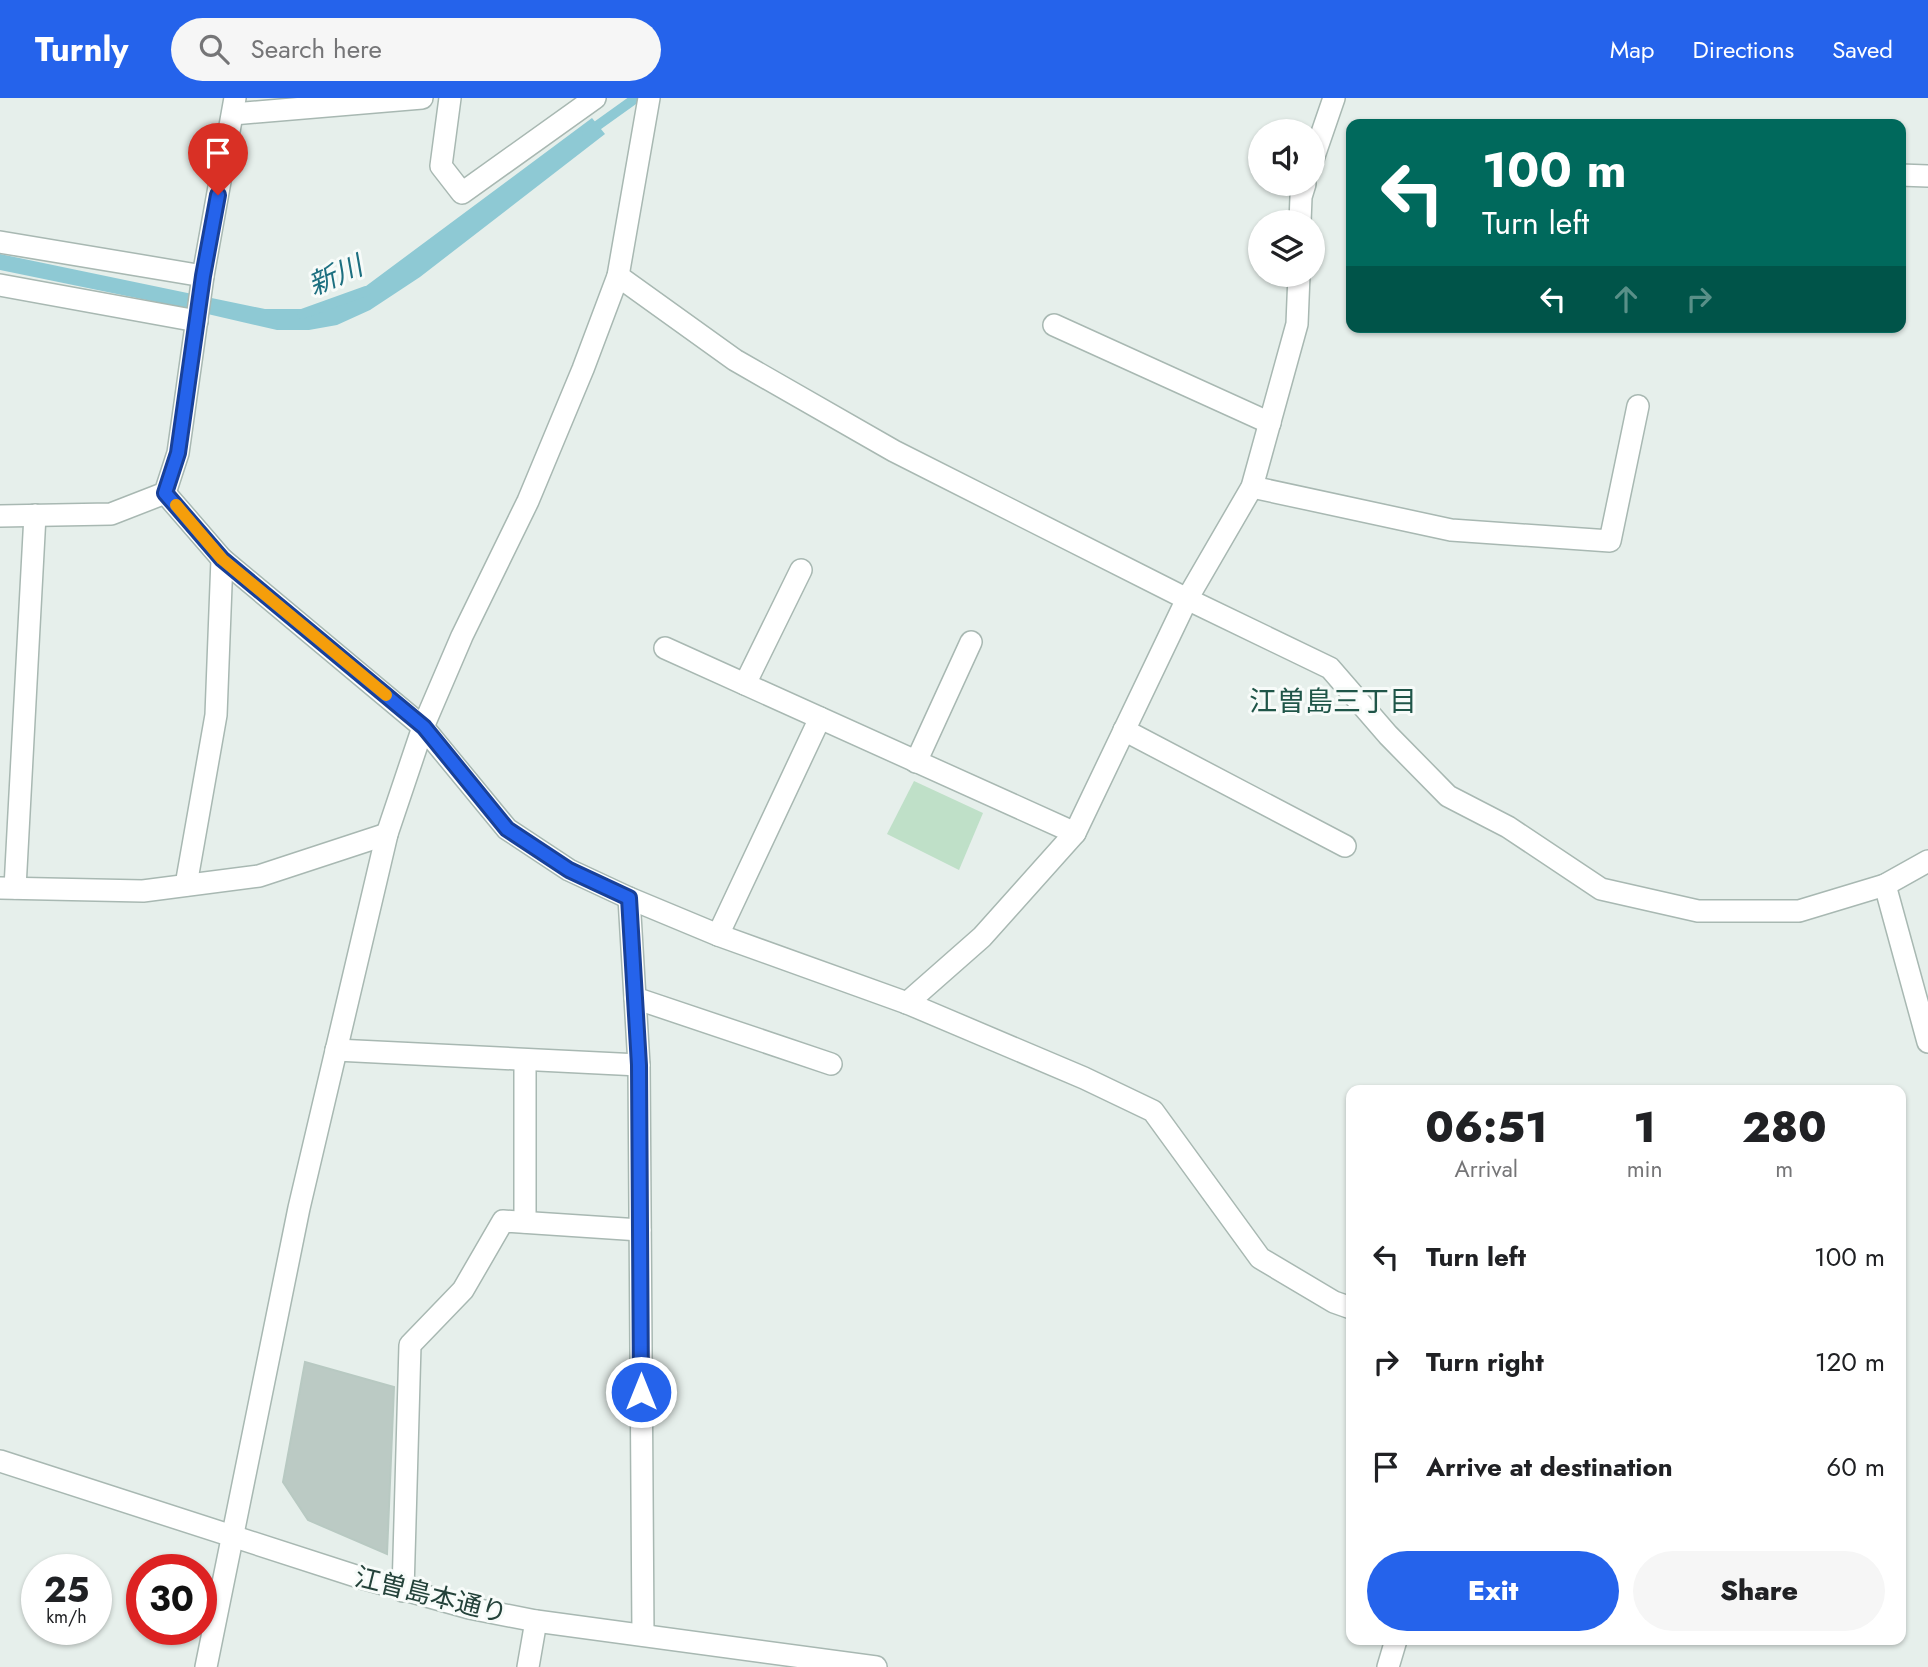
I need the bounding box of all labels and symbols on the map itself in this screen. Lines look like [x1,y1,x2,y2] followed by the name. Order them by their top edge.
[188,123,248,195] pin
[301,244,372,306] water label: 新川
[1249,681,1417,722] district label: 江曽島三丁目
[604,1355,678,1429] position arrow
[126,1554,217,1645] speed limit sign: 30
[351,1558,511,1632] street label: 江曽島本通り

